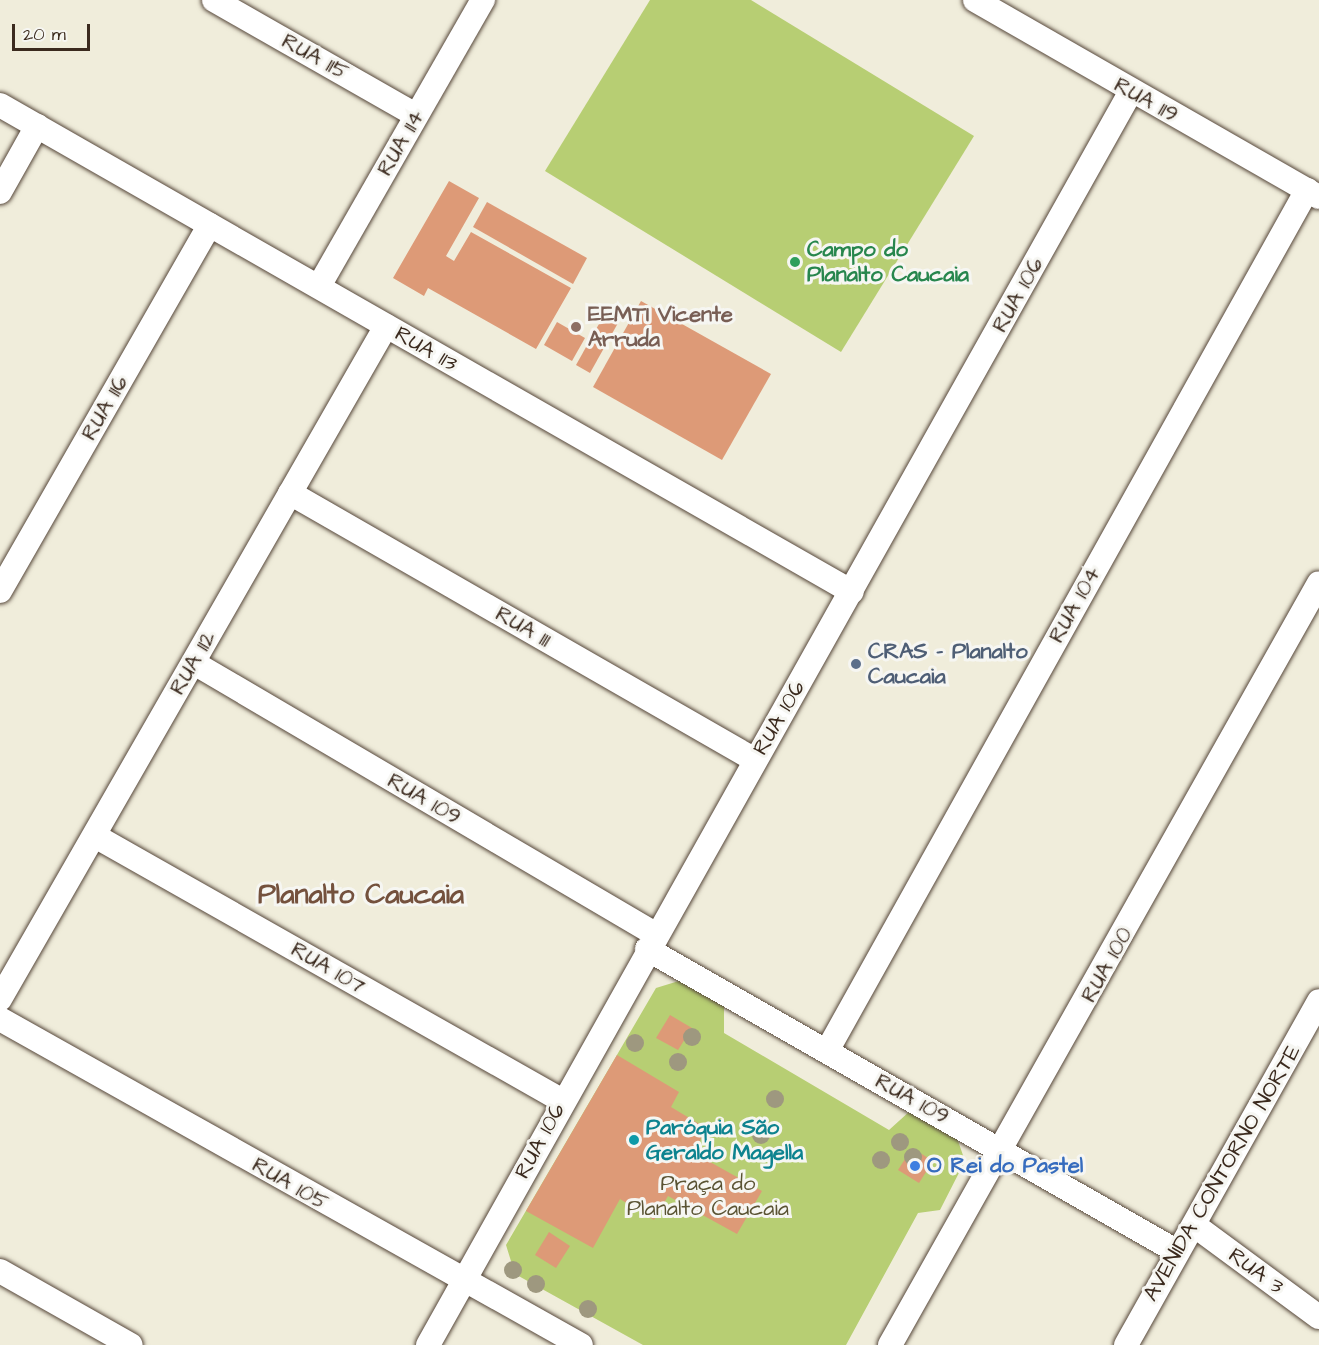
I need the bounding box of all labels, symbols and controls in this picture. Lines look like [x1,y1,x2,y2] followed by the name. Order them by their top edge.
[15,12,93,50] scale bar
[23,22,66,47] text: 20 m
[277,28,353,86] street label: RUA 115
[1109,72,1183,128] street label: RUA 119
[372,105,430,181] street label: RUA 114
[807,236,969,288] place label: Campo do Planalto Caucaia
[987,253,1049,337] street label: RUA 106
[788,255,802,269] marker: Campo do Planalto Caucaia
[588,301,733,352] place label: EEMTI Vicente Arruda
[569,320,583,334] marker: EEMTI Vicente Arruda
[390,321,462,377] street label: RUA 113
[76,371,134,445] street label: RUA 116
[1043,562,1107,648] street label: RUA 104
[491,601,555,653] street label: RUA 111
[164,626,222,700] street label: RUA 112
[868,638,1028,690] place label: CRAS - Planalto Caucaia
[849,657,863,671] marker: CRAS - Planalto Caucaia
[747,676,811,760] street label: RUA 106
[383,768,465,830] street label: RUA 109
[258,878,464,912] district label: Planalto Caucaia
[1076,923,1138,1007] street label: RUA 100
[286,936,370,1000] street label: RUA 107
[1138,1040,1306,1306] street label: AVENIDA CONTORNO NORTE
[871,1068,953,1130] street label: RUA 109
[509,1099,571,1183] street label: RUA 106
[646,1114,803,1166] place label: Paróquia São Geraldo Magella
[627,1133,641,1147] marker: Paróquia São Geraldo Magella
[247,1152,333,1216] street label: RUA 105
[927,1153,1083,1179] place label: O Rei do Pastel
[908,1159,922,1173] marker: O Rei do Pastel
[627,1170,789,1222] park label: Praça do Planalto Caucaia
[1223,1242,1289,1300] street label: RUA 3

